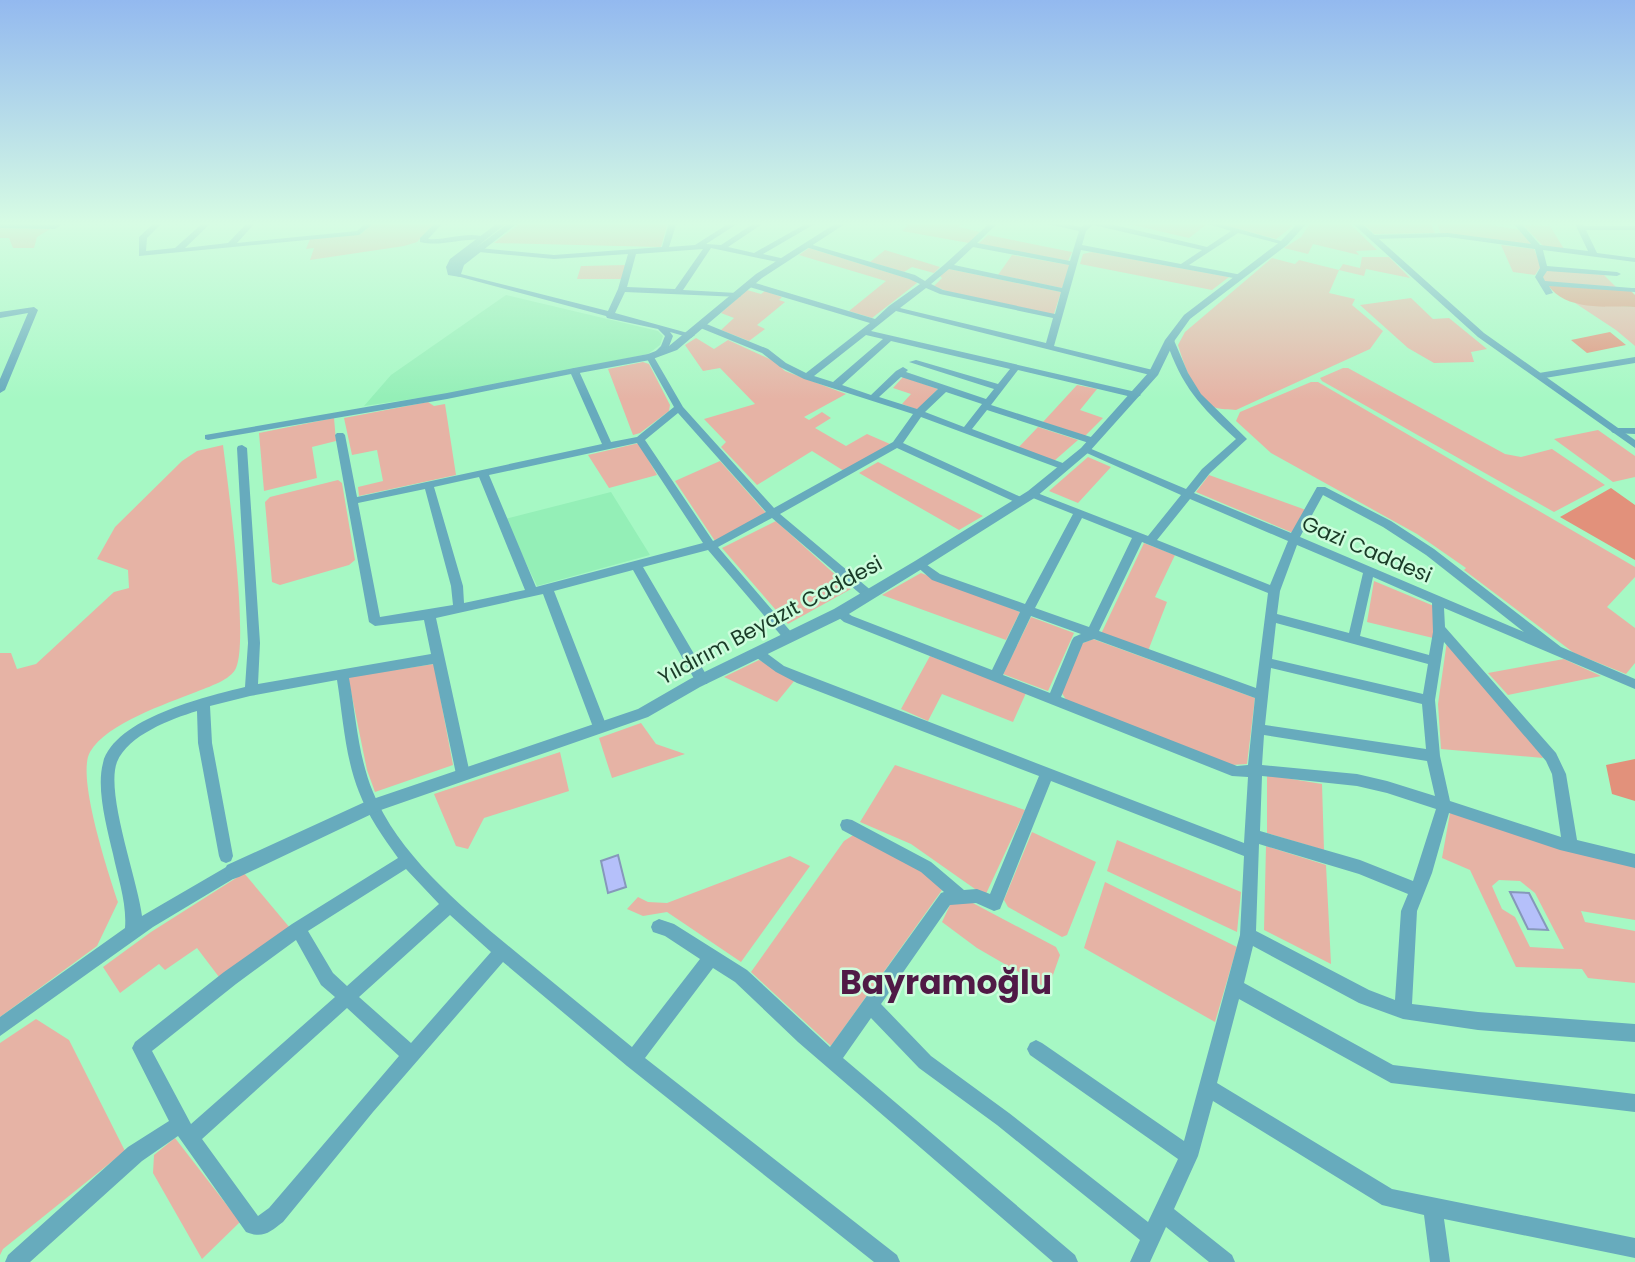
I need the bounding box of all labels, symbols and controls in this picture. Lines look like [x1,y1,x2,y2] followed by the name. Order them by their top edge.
[1297,509,1437,589] street label: Gazi Caddesi
[653,549,887,691] street label: Yıldırım Beyazıt Caddesi
[840,959,1052,1006] district label: Bayramoğlu

